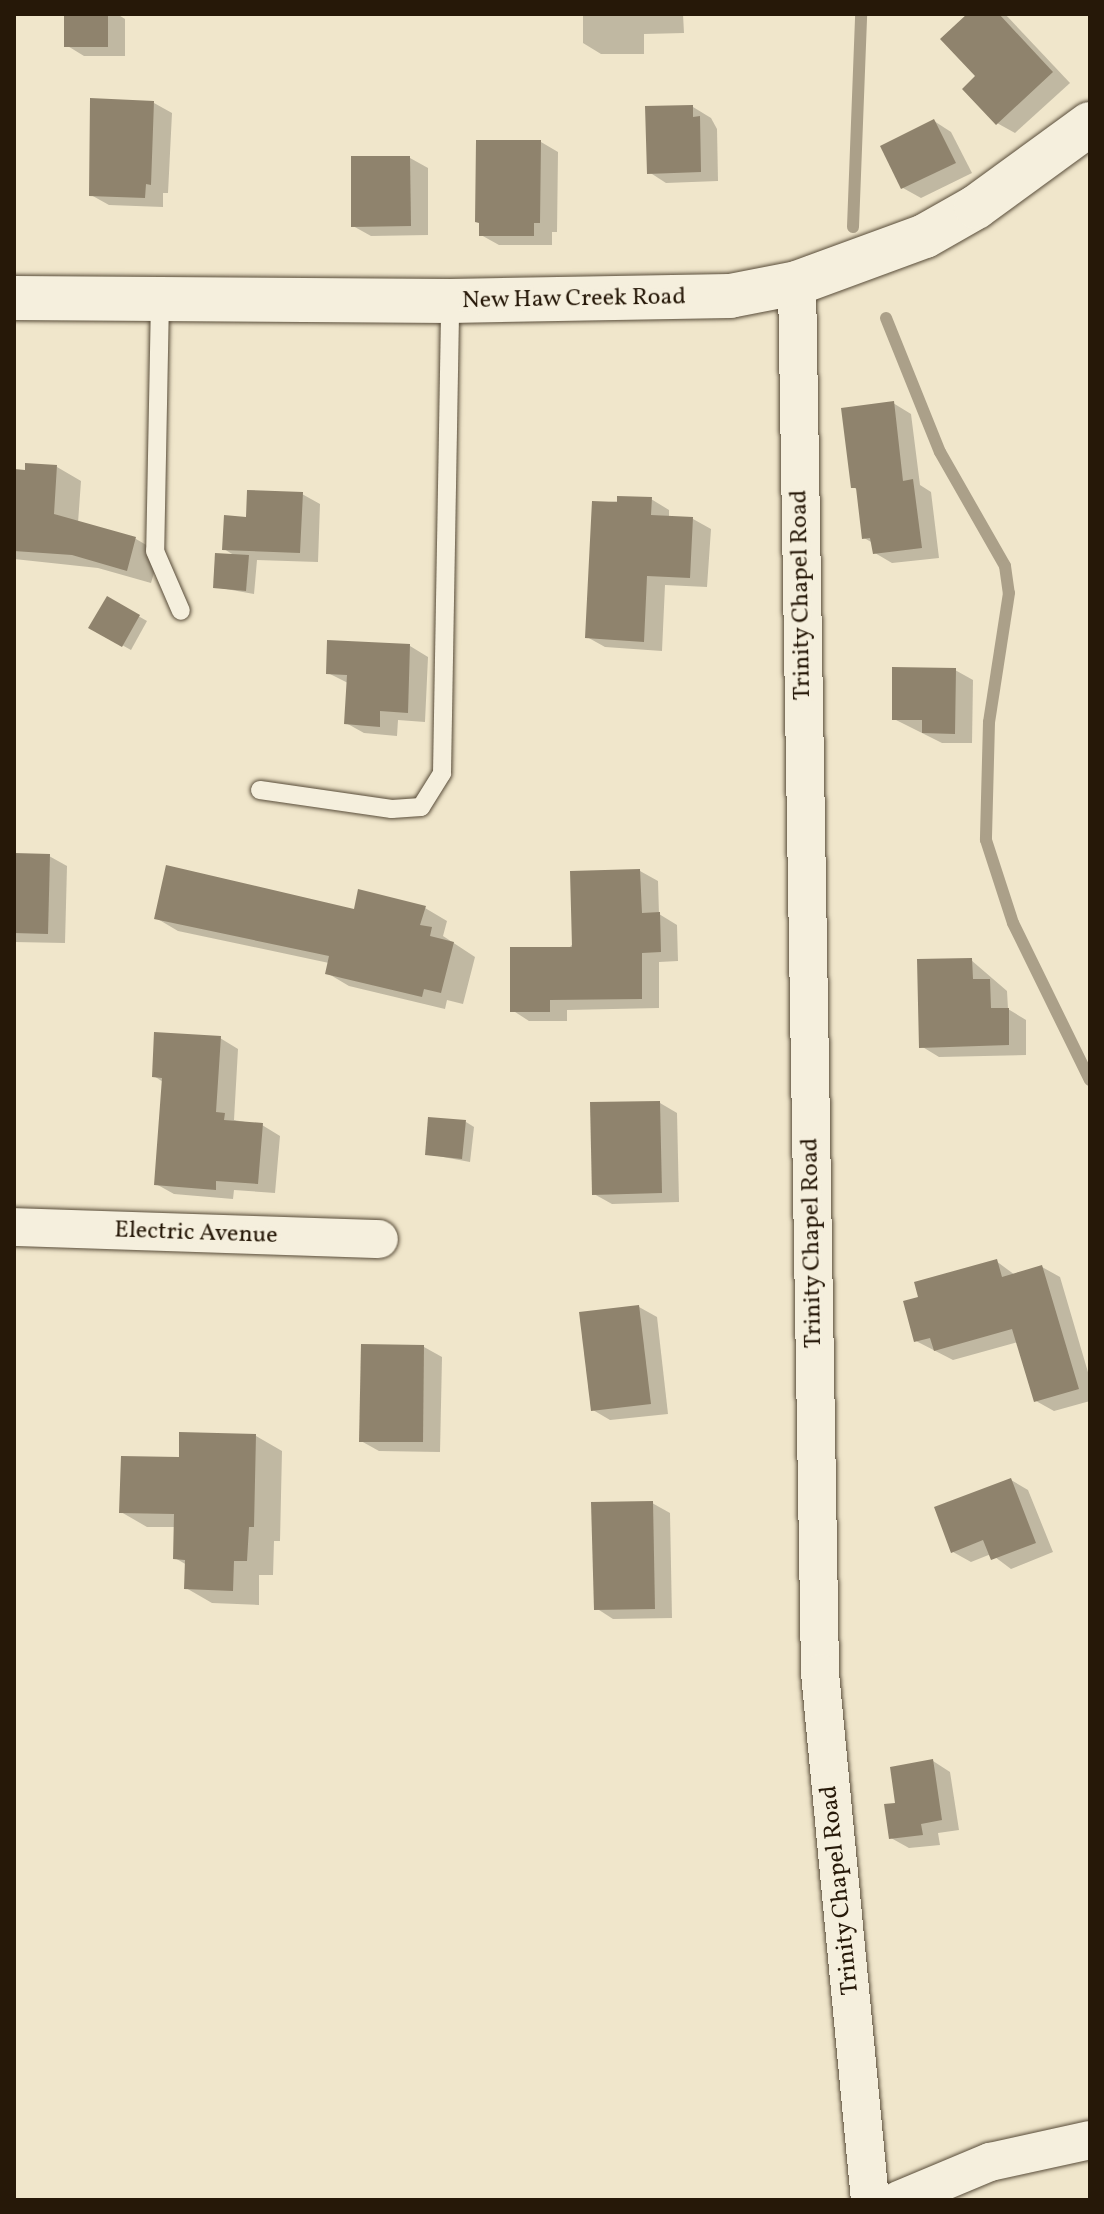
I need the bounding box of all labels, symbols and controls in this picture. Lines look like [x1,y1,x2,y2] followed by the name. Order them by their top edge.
[461,284,687,316] street label: New Haw Creek Road
[786,489,818,701] street label: Trinity Chapel Road
[797,1137,829,1349] street label: Trinity Chapel Road
[114,1217,278,1251] street label: Electric Avenue
[816,1783,866,1997] street label: Trinity Chapel Road

